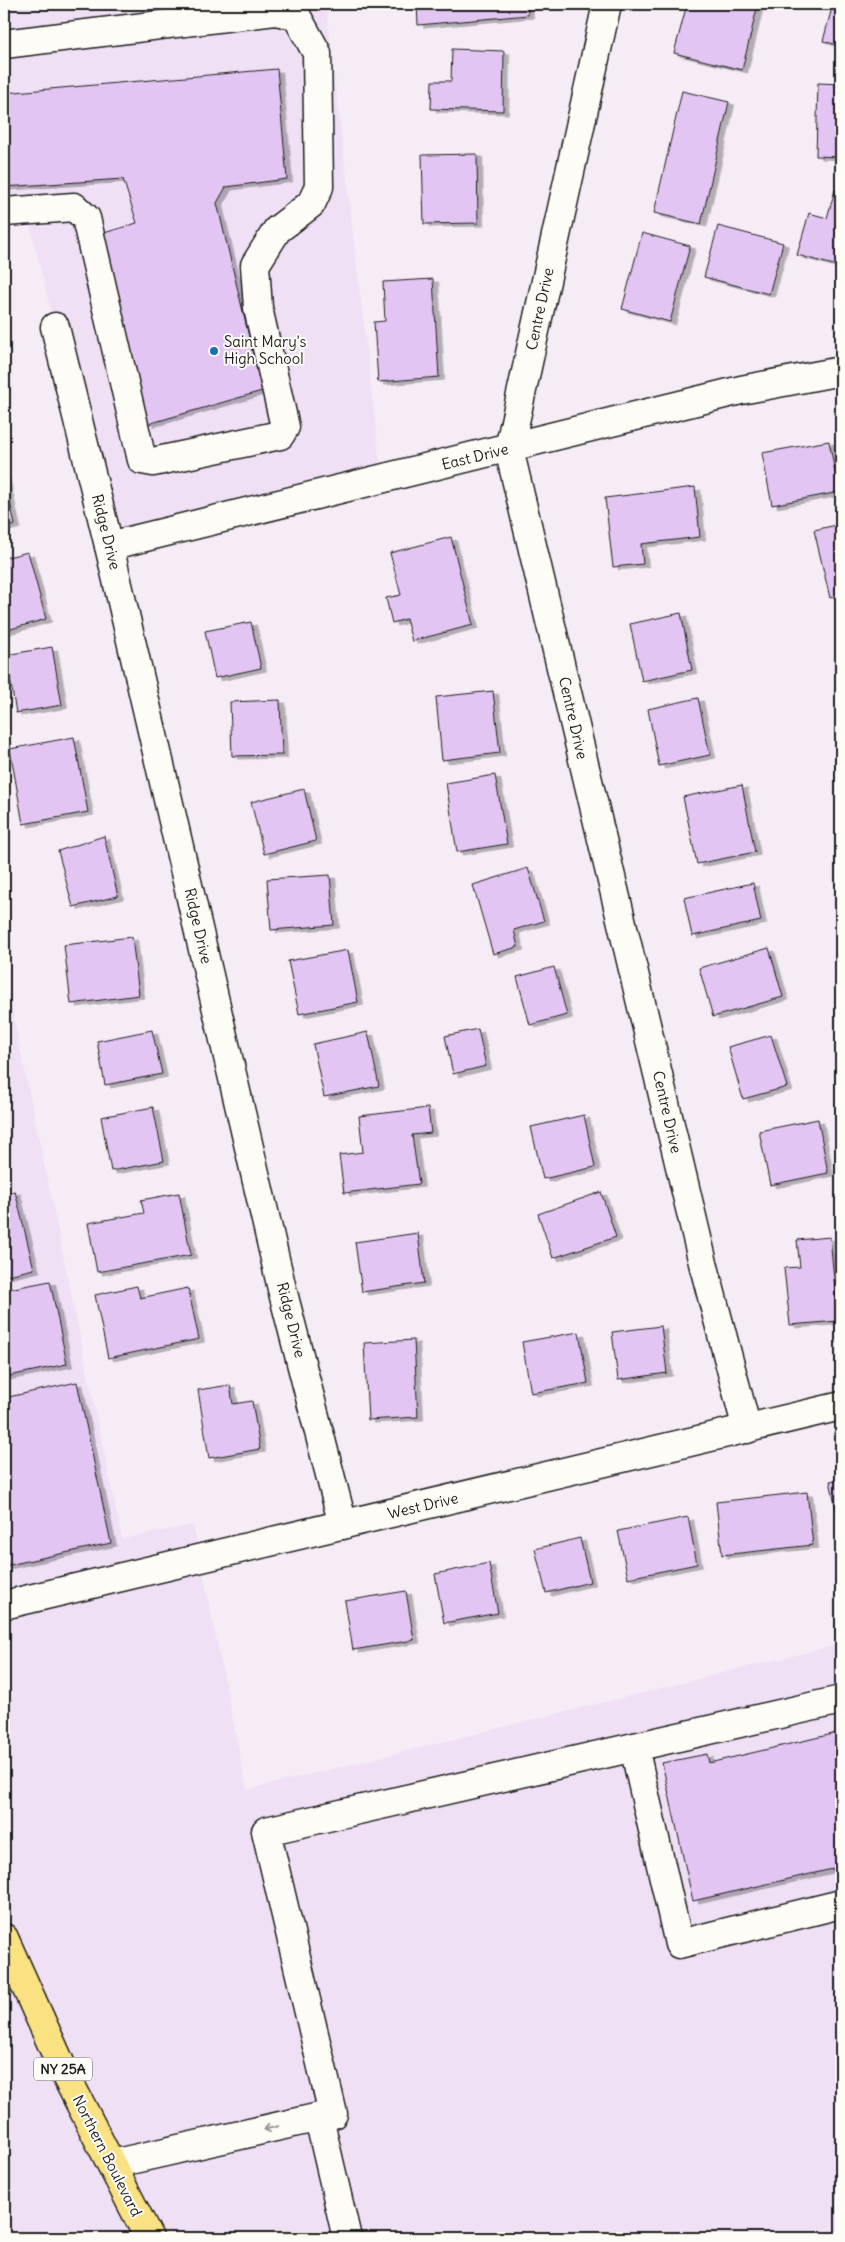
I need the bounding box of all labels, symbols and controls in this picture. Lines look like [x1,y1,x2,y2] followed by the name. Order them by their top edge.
[521,266,558,352] street label: Centre Drive
[224,332,307,368] place label: Saint Mary's High School
[208,345,220,357] marker: Saint Mary's High School
[440,439,510,474] street label: East Drive
[88,492,125,572] street label: Ridge Drive
[555,675,592,761] street label: Centre Drive
[181,886,216,966] street label: Ridge Drive
[649,1069,686,1155] street label: Centre Drive
[273,1280,310,1360] street label: Ridge Drive
[386,1488,460,1523] street label: West Drive
[34,2058,92,2080] road number: NY 25A
[69,2092,146,2220] street label: Northern Boulevard
[264,2124,280,2134] one-way arrow

